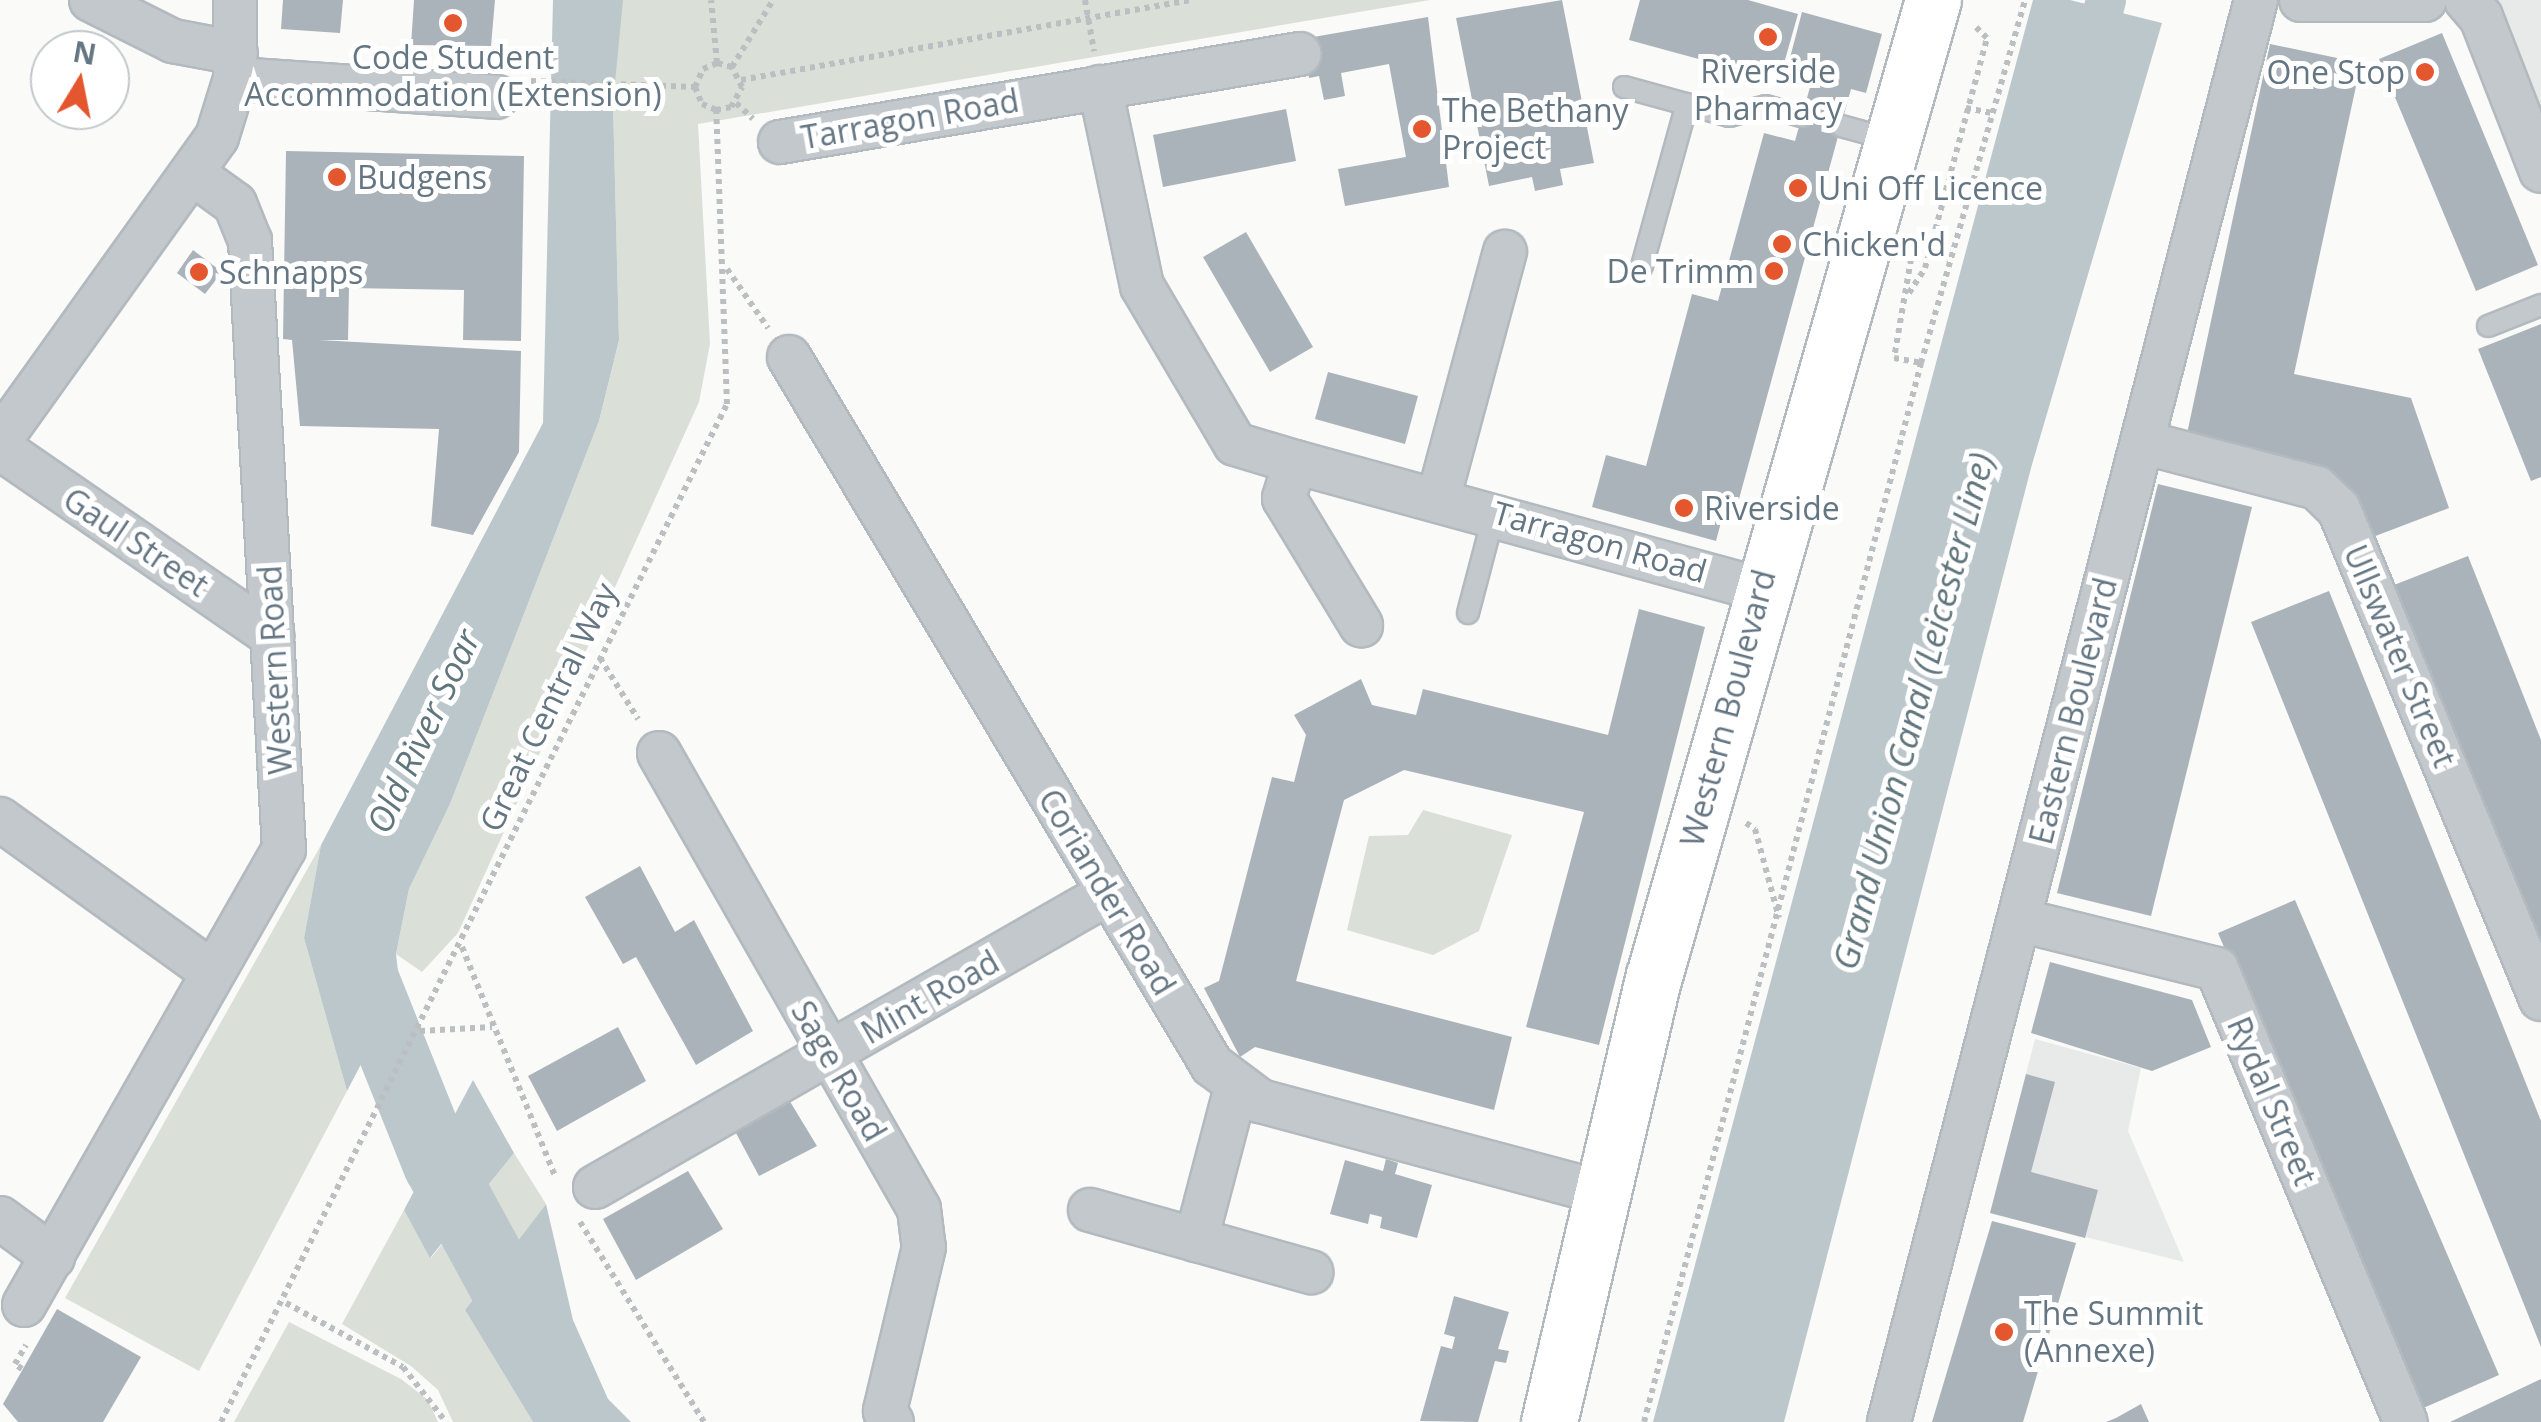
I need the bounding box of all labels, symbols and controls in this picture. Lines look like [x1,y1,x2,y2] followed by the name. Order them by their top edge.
[442,12,464,34] marker: Code Student Accommodation (Extension)
[1757,26,1779,48] marker: Riverside Pharmacy
[30,30,130,130] north arrow
[70,32,99,73] text: N
[244,39,662,114] place label: Code Student Accommodation (Extension)
[1694,53,1842,128] place label: Riverside Pharmacy
[2266,53,2405,91] place label: One Stop
[2414,61,2436,83] marker: One Stop
[798,81,1022,157] street label: Tarragon Road
[1442,92,1629,167] place label: The Bethany Project
[1411,118,1433,140] marker: The Bethany Project
[357,158,487,196] place label: Budgens
[326,166,348,188] marker: Budgens
[1818,169,2043,207] place label: Uni Off Licence
[1787,177,1809,199] marker: Uni Off Licence
[1802,225,1946,263] place label: Chicken'd
[1771,233,1793,255] marker: Chicken'd
[1606,252,1754,290] place label: De Trimm
[219,253,363,291] place label: Schnapps
[1763,260,1785,282] marker: De Trimm
[188,261,210,283] marker: Schnapps
[1824,448,2002,974] water label: Grand Union Canal (Leicester Line)
[56,480,216,604] street label: Gaul Street
[1704,489,1840,527] place label: Riverside
[1489,493,1711,591] street label: Tarragon Road
[1673,497,1695,519] marker: Riverside
[2336,539,2464,773] street label: Ullswater Street
[250,564,300,776] street label: Western Road
[1673,565,1783,851] street label: Western Boulevard
[2021,574,2125,848] street label: Eastern Boulevard
[471,577,625,837] street label: Great Central Way
[358,623,488,839] water label: Old River Soar
[1030,782,1184,1002] street label: Coriander Road
[854,942,1006,1052] street label: Mint Road
[784,994,894,1148] street label: Sage Road
[2219,1011,2325,1191] street label: Rydal Street
[2024,1295,2203,1370] place label: The Summit (Annexe)
[1993,1321,2015,1343] marker: The Summit (Annexe)

